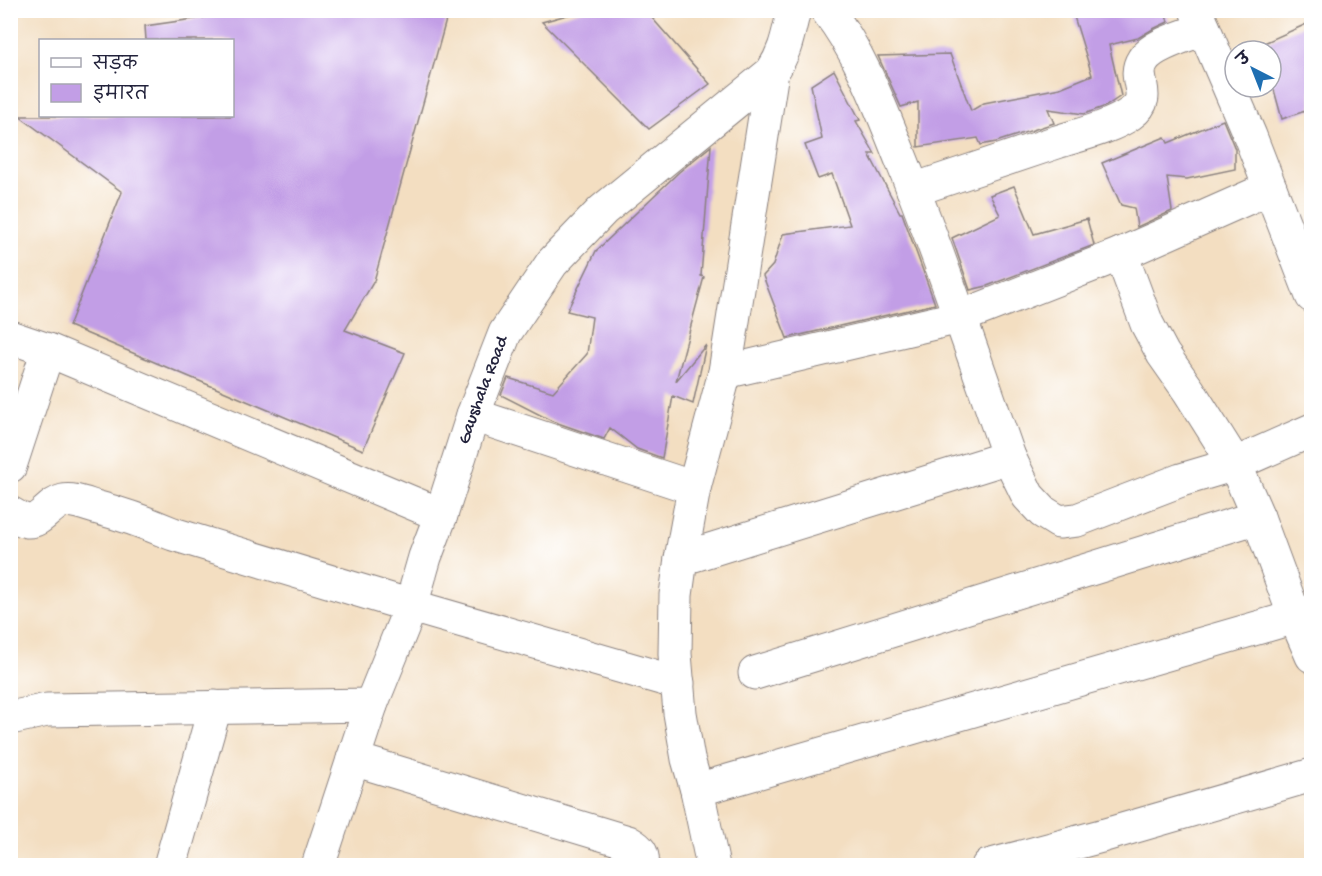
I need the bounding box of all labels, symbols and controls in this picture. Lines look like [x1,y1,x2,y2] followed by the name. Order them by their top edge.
[39,39,234,117] legend
[1223,39,1283,99] north arrow
[1234,49,1257,72] text: उ
[92,55,138,76] text: सड़क
[93,84,149,106] text: इमारत
[454,332,514,447] street label: Gaushala Road

